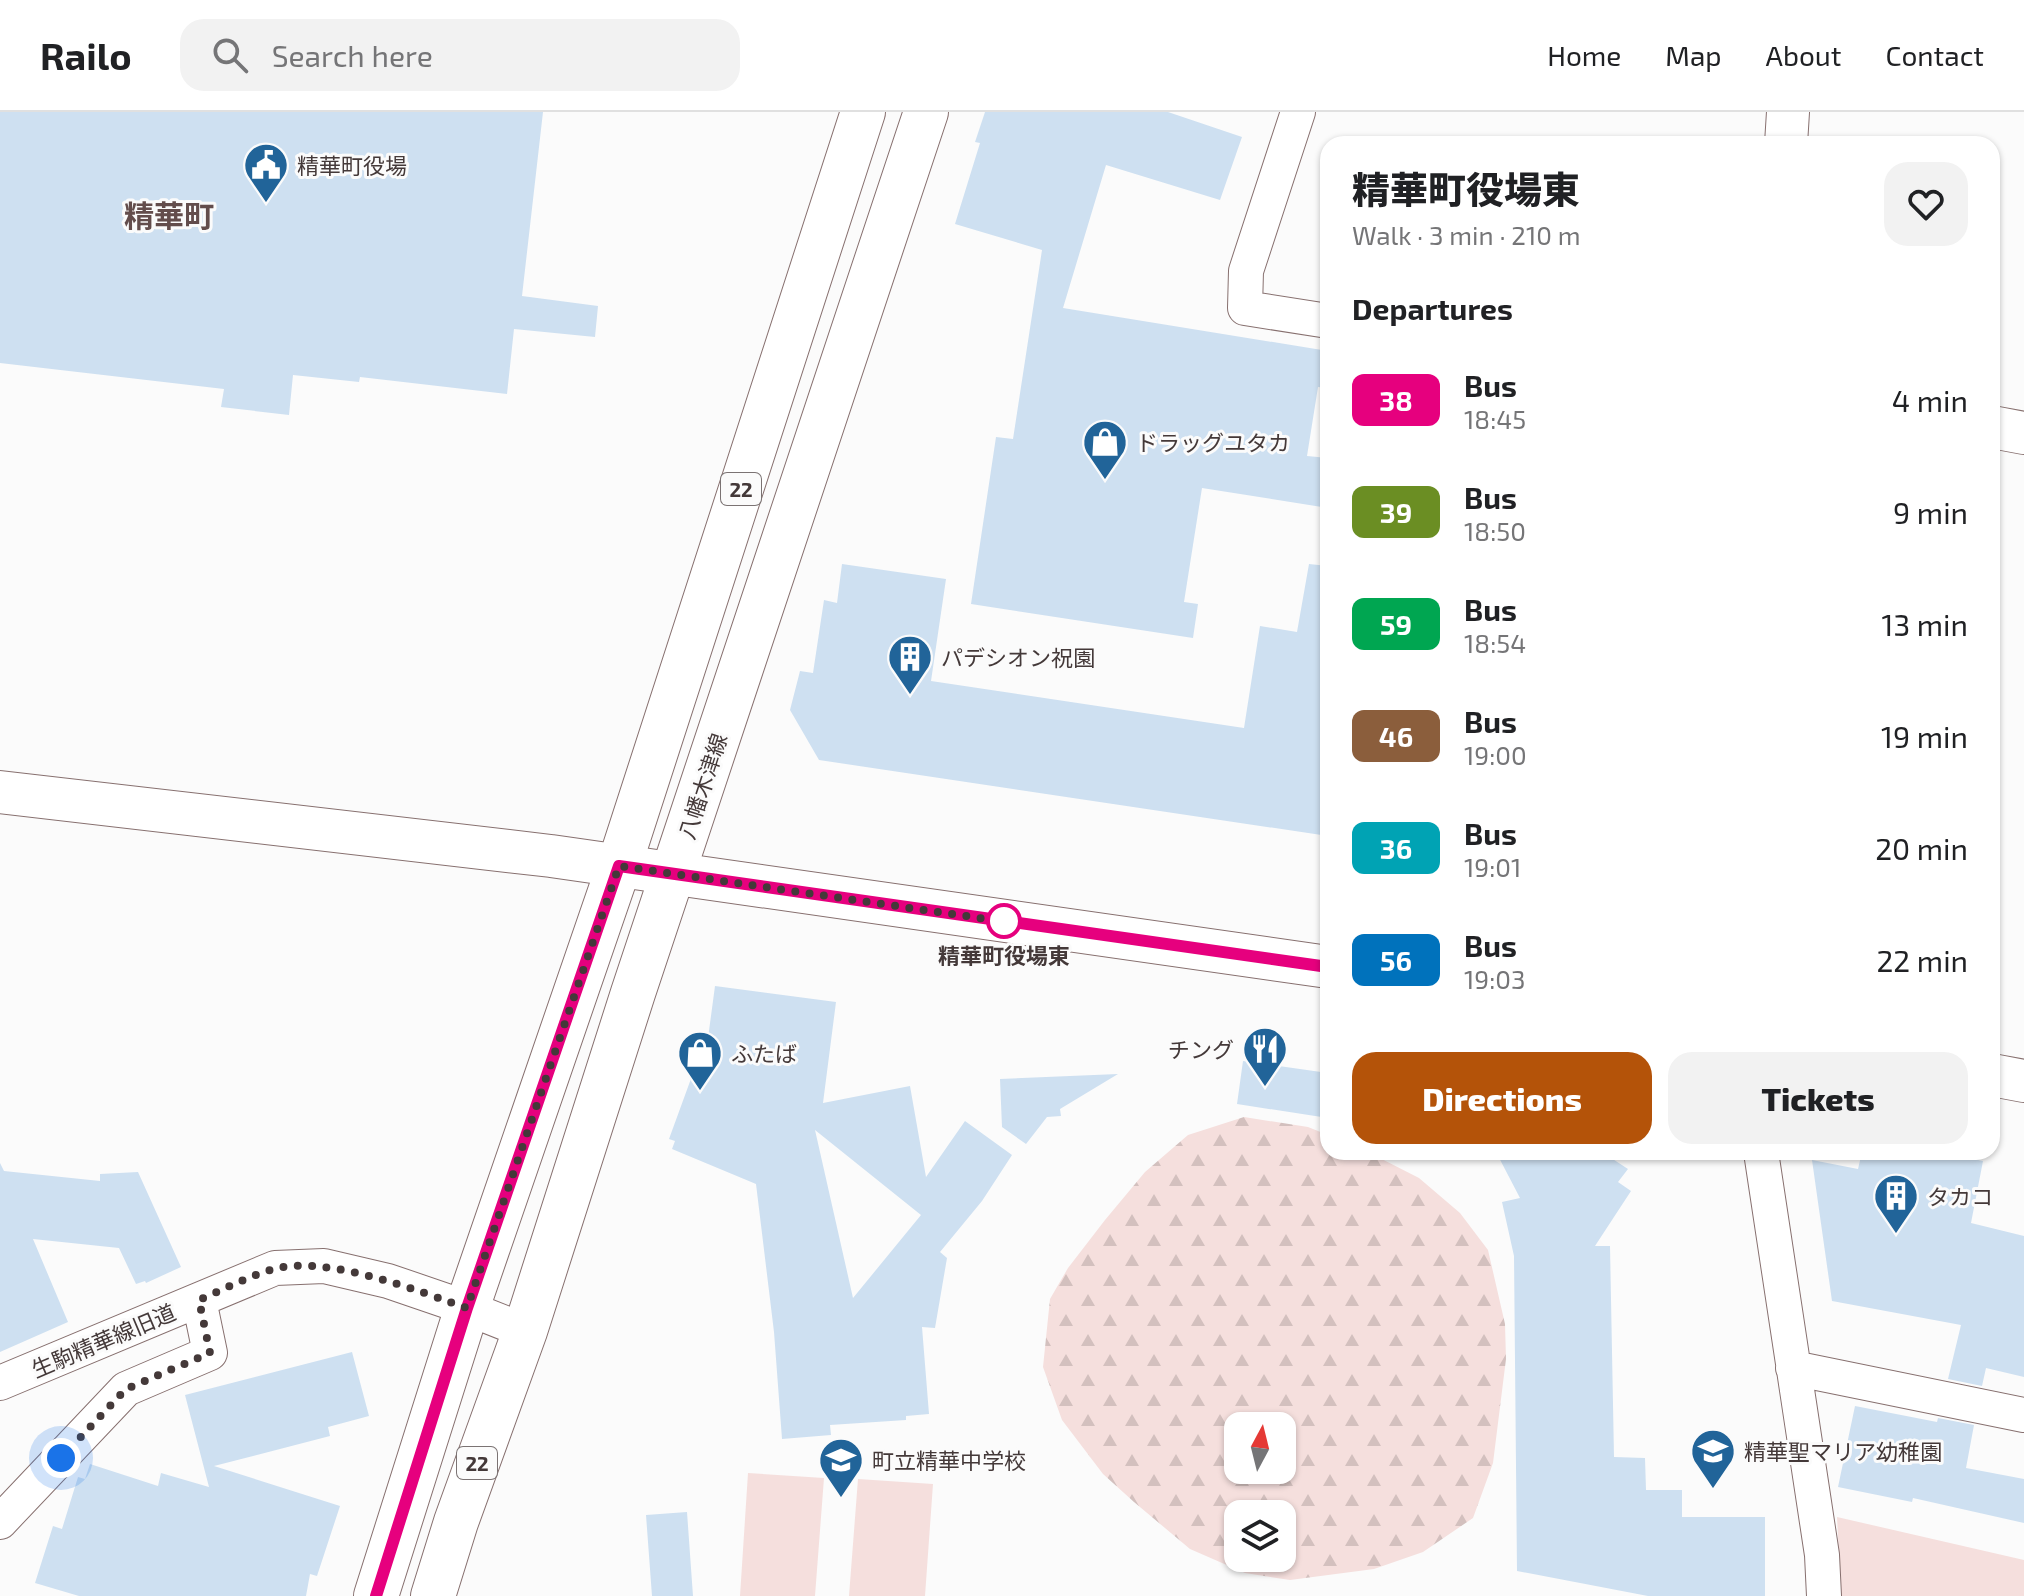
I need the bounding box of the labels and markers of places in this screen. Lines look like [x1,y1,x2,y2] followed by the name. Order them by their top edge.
[242,141,290,204] public building icon: 精華町役場
[297,152,407,178] place label: 精華町役場
[1081,418,1129,481] shop icon: ドラッグユタカ
[1136,429,1290,455] place label: ドラッグユタカ
[886,633,934,696] building icon: パデシオン祝園
[941,644,1095,670] place label: パデシオン祝園
[987,904,1021,938] marker: 精華町役場東
[938,942,1070,968] place label: 精華町役場東
[1241,1025,1289,1088] restaurant icon: チング
[676,1029,724,1092] shop icon: ふたば
[1168,1036,1234,1062] place label: チング
[731,1040,797,1066] place label: ふたば
[1872,1172,1920,1235] building icon: タカコ
[1927,1183,1993,1209] place label: タカコ
[1689,1427,1737,1490] school or university icon: 精華聖マリア幼稚園
[817,1436,865,1499] school or university icon: 町立精華中学校
[1744,1438,1942,1464] place label: 精華聖マリア幼稚園
[872,1447,1026,1473] place label: 町立精華中学校

